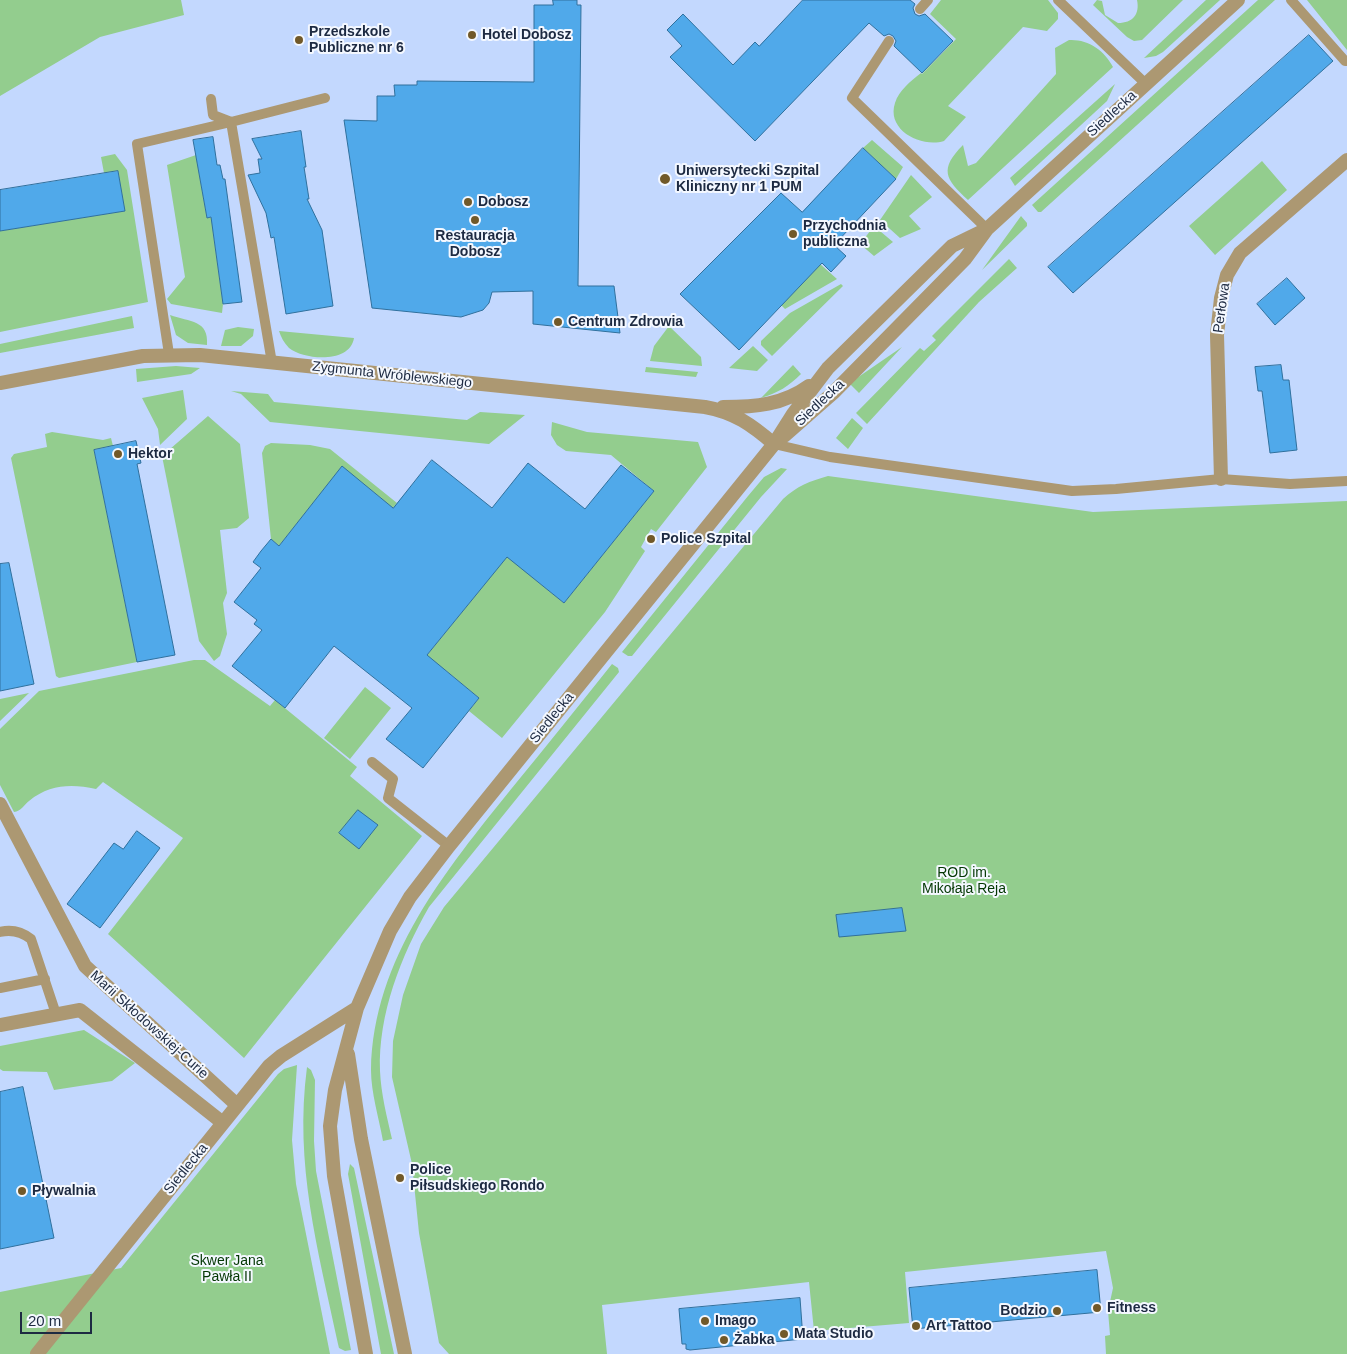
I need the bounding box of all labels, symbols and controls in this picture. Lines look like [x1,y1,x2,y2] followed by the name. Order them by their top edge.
[309,24,404,56] place label: Przedszkole Publiczne nr 6
[482,27,571,43] place label: Hotel Dobosz
[466,29,478,41] marker: Hotel Dobosz
[293,34,305,46] marker: Przedszkole Publiczne nr 6
[1084,87,1140,141] street label: Siedlecka
[676,163,819,196] place label: Uniwersytecki Szpital Kliniczny nr 1 PUM
[658,172,672,186] marker: Uniwersytecki Szpital Kliniczny nr 1 PUM
[478,194,529,210] place label: Dobosz
[462,196,474,208] marker: Dobosz
[469,214,481,226] marker: Restauracja Dobosz
[803,218,886,250] place label: Przychodnia publiczna
[435,228,515,260] place label: Restauracja Dobosz
[787,228,799,240] marker: Przychodnia publiczna
[1210,282,1234,334] street label: Perłowa
[568,314,683,330] place label: Centrum Zdrowia
[552,316,564,328] marker: Centrum Zdrowia
[311,358,473,392] street label: Zygmunta Wróblewskiego
[792,376,848,430] street label: Siedlecka
[128,446,172,462] place label: Hektor
[112,448,124,460] marker: Hektor
[661,531,751,547] place label: Police Szpital
[645,533,657,545] marker: Police Szpital
[526,689,578,747] street label: Siedlecka
[922,865,1006,898] park label: ROD im. Mikołaja Reja
[86,967,212,1083] street label: Marii Skłodowskiej-Curie
[160,1140,212,1198] street label: Siedlecka
[410,1162,545,1194] place label: Police Piłsudskiego Rondo
[394,1172,406,1184] marker: Police Piłsudskiego Rondo
[32,1183,96,1199] place label: Pływalnia
[16,1185,28,1197] marker: Pływalnia
[190,1253,264,1285] park label: Skwer Jana Pawła II
[1107,1300,1156,1316] place label: Fitness
[22,1302,95,1334] scale bar
[1091,1302,1103,1314] marker: Fitness
[1000,1303,1047,1319] place label: Bodzio
[1051,1305,1063,1317] marker: Bodzio
[28,1312,61,1329] text: 20 m
[715,1313,756,1329] place label: Imago
[699,1315,711,1327] marker: Imago
[926,1318,992,1334] place label: Art Tattoo
[910,1320,922,1332] marker: Art Tattoo
[794,1326,873,1342] place label: Mata Studio
[778,1328,790,1340] marker: Mata Studio
[734,1332,774,1348] place label: Żabka
[718,1334,730,1346] marker: Żabka

